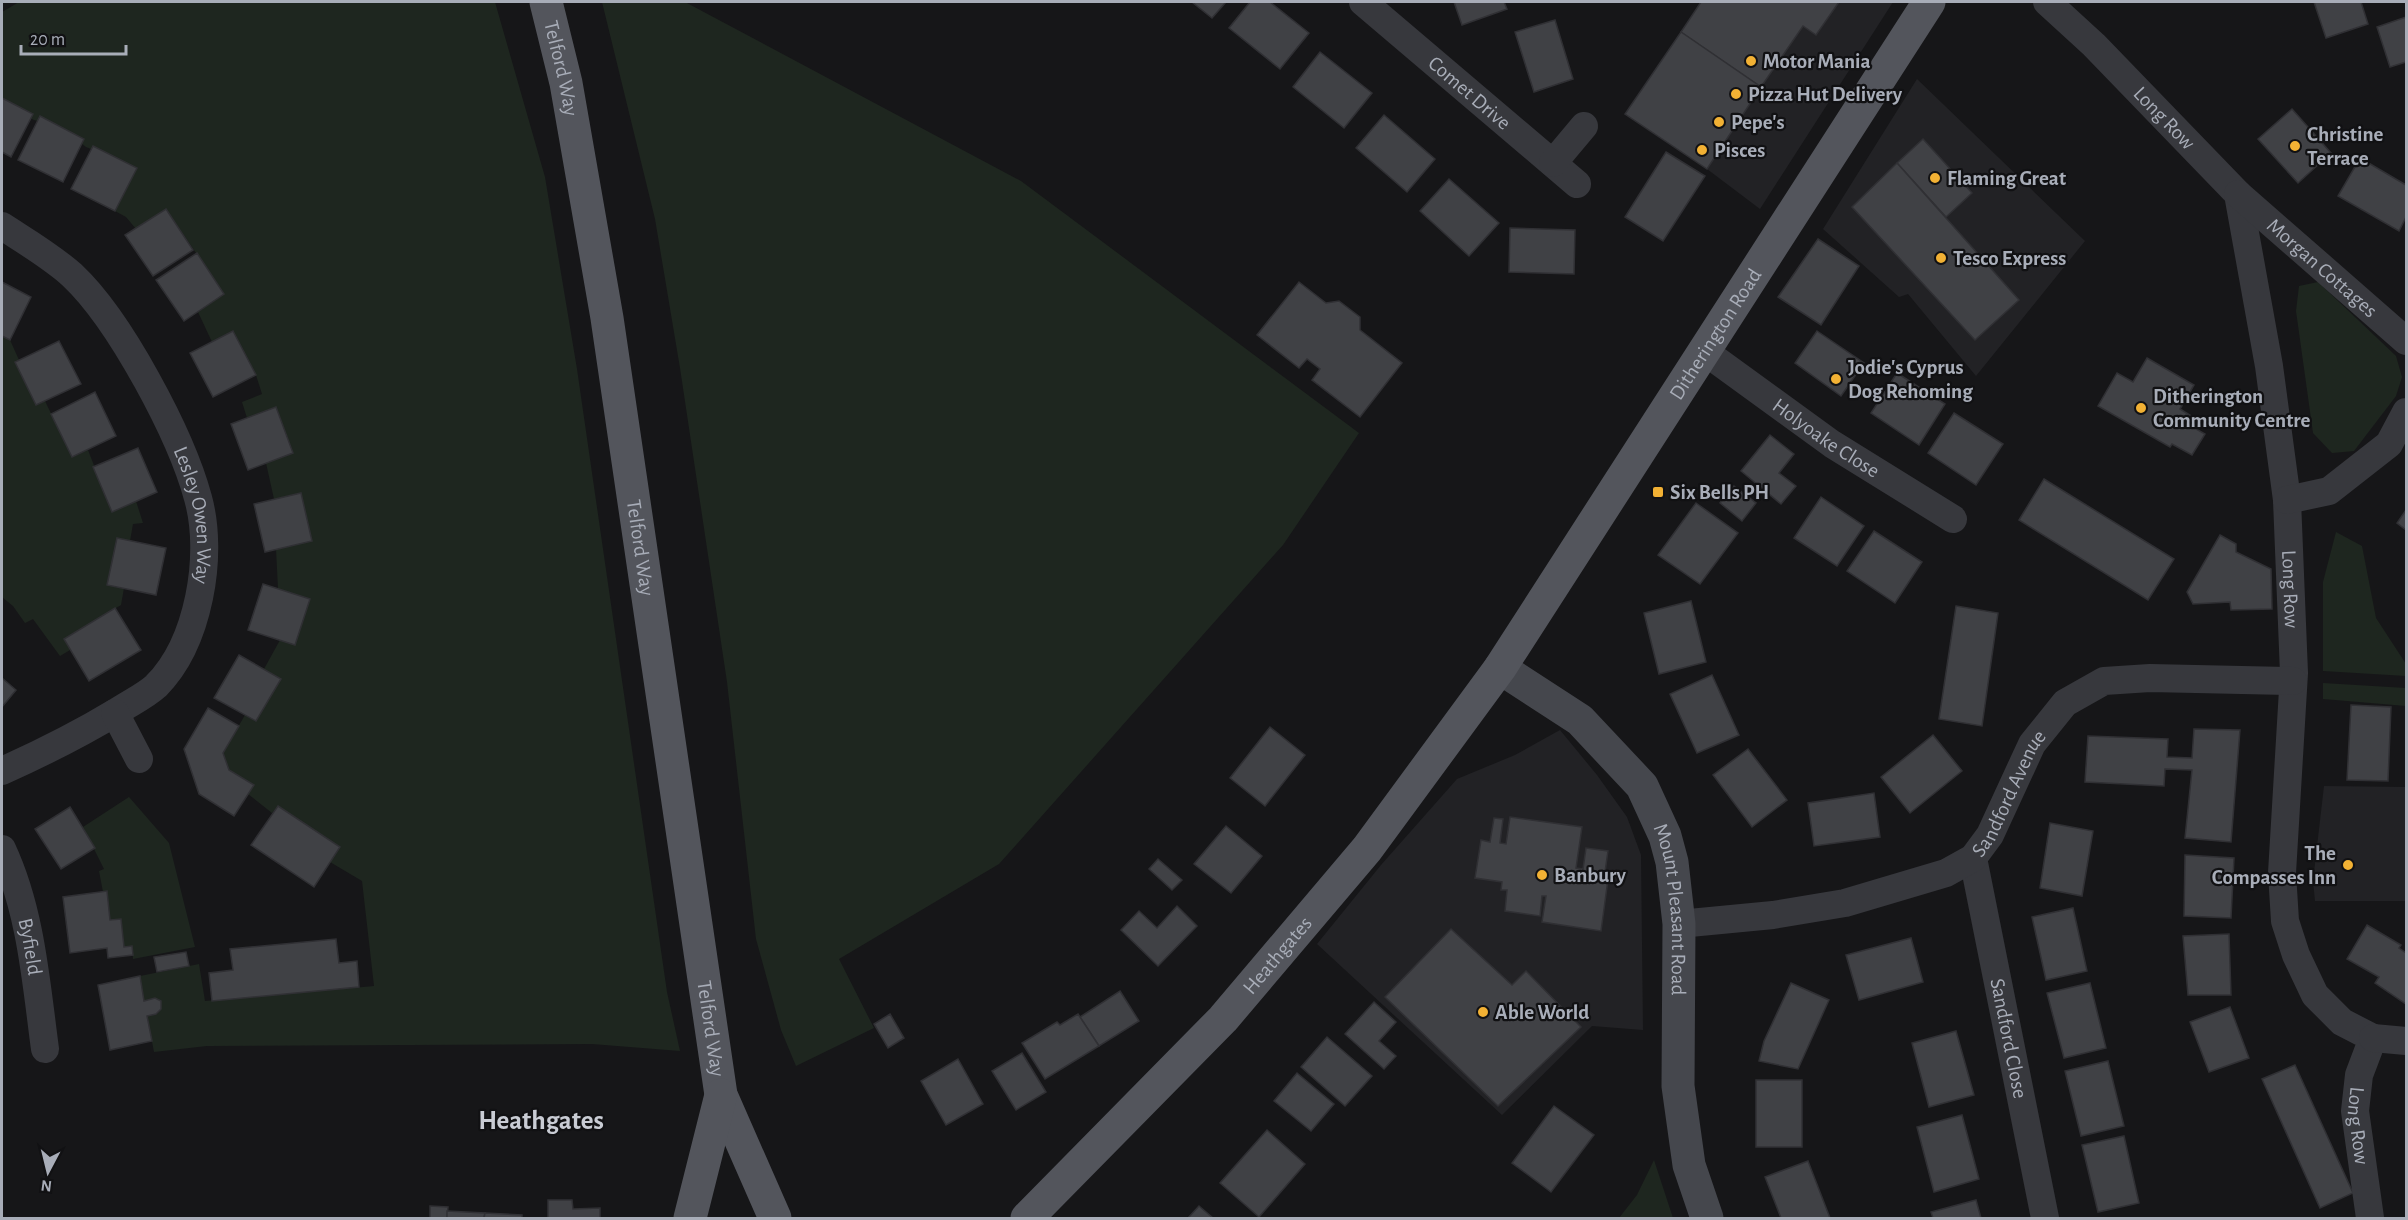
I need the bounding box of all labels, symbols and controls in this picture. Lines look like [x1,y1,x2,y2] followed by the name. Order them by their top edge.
[21,18,126,56] scale bar
[540,19,582,118] street label: Telford Way
[30,31,65,49] text: 20 m
[1763,51,1871,72] place label: Motor Mania
[1424,52,1515,134] street label: Comet Drive
[1744,54,1758,68] marker: Motor Mania
[2129,83,2199,154] street label: Long Row
[1748,84,1903,105] place label: Pizza Hut Delivery
[1729,87,1743,101] marker: Pizza Hut Delivery
[1731,112,1785,133] place label: Pepe's
[1712,115,1726,129] marker: Pepe's
[2307,124,2384,169] place label: Christine Terrace
[2288,139,2302,153] marker: Christine Terrace
[1714,140,1765,161] place label: Pisces
[1695,143,1709,157] marker: Pisces
[1947,168,2066,189] place label: Flaming Great
[1928,171,1942,185] marker: Flaming Great
[2263,215,2381,322] street label: Morgan Cottages
[1953,248,2066,269] place label: Tesco Express
[1934,251,1948,265] marker: Tesco Express
[1666,265,1765,404] street label: Ditherington Road
[1848,357,1973,402] place label: Jodie's Cyprus Dog Rehoming
[1829,372,1843,386] marker: Jodie's Cyprus Dog Rehoming
[2153,386,2311,431] place label: Ditherington Community Centre
[1769,395,1883,482] street label: Holyoake Close
[2134,401,2148,415] marker: Ditherington Community Centre
[170,443,214,585] street label: Lesley Owen Way
[1670,482,1769,503] place label: Six Bells PH
[1651,485,1665,499] marker: Six Bells PH
[623,498,658,597] street label: Telford Way
[2278,550,2302,629] street label: Long Row
[1968,726,2050,861] street label: Sandford Avenue
[1650,820,1689,996] street label: Mount Pleasant Road
[2212,843,2336,888] place label: The Compasses Inn
[2341,858,2355,872] marker: The Compasses Inn
[1554,865,1626,886] place label: Banbury
[1535,868,1549,882] marker: Banbury
[1239,913,1316,998] street label: Heathgates
[14,916,45,977] street label: Byfield
[1986,977,2031,1100] street label: Sandford Close
[693,979,728,1078] street label: Telford Way
[1495,1002,1589,1023] place label: Able World
[1476,1005,1490,1019] marker: Able World
[2344,1085,2372,1166] street label: Long Row
[478,1107,604,1134] district label: Heathgates
[18,1142,78,1202] north arrow
[40,1177,53,1195] text: N

